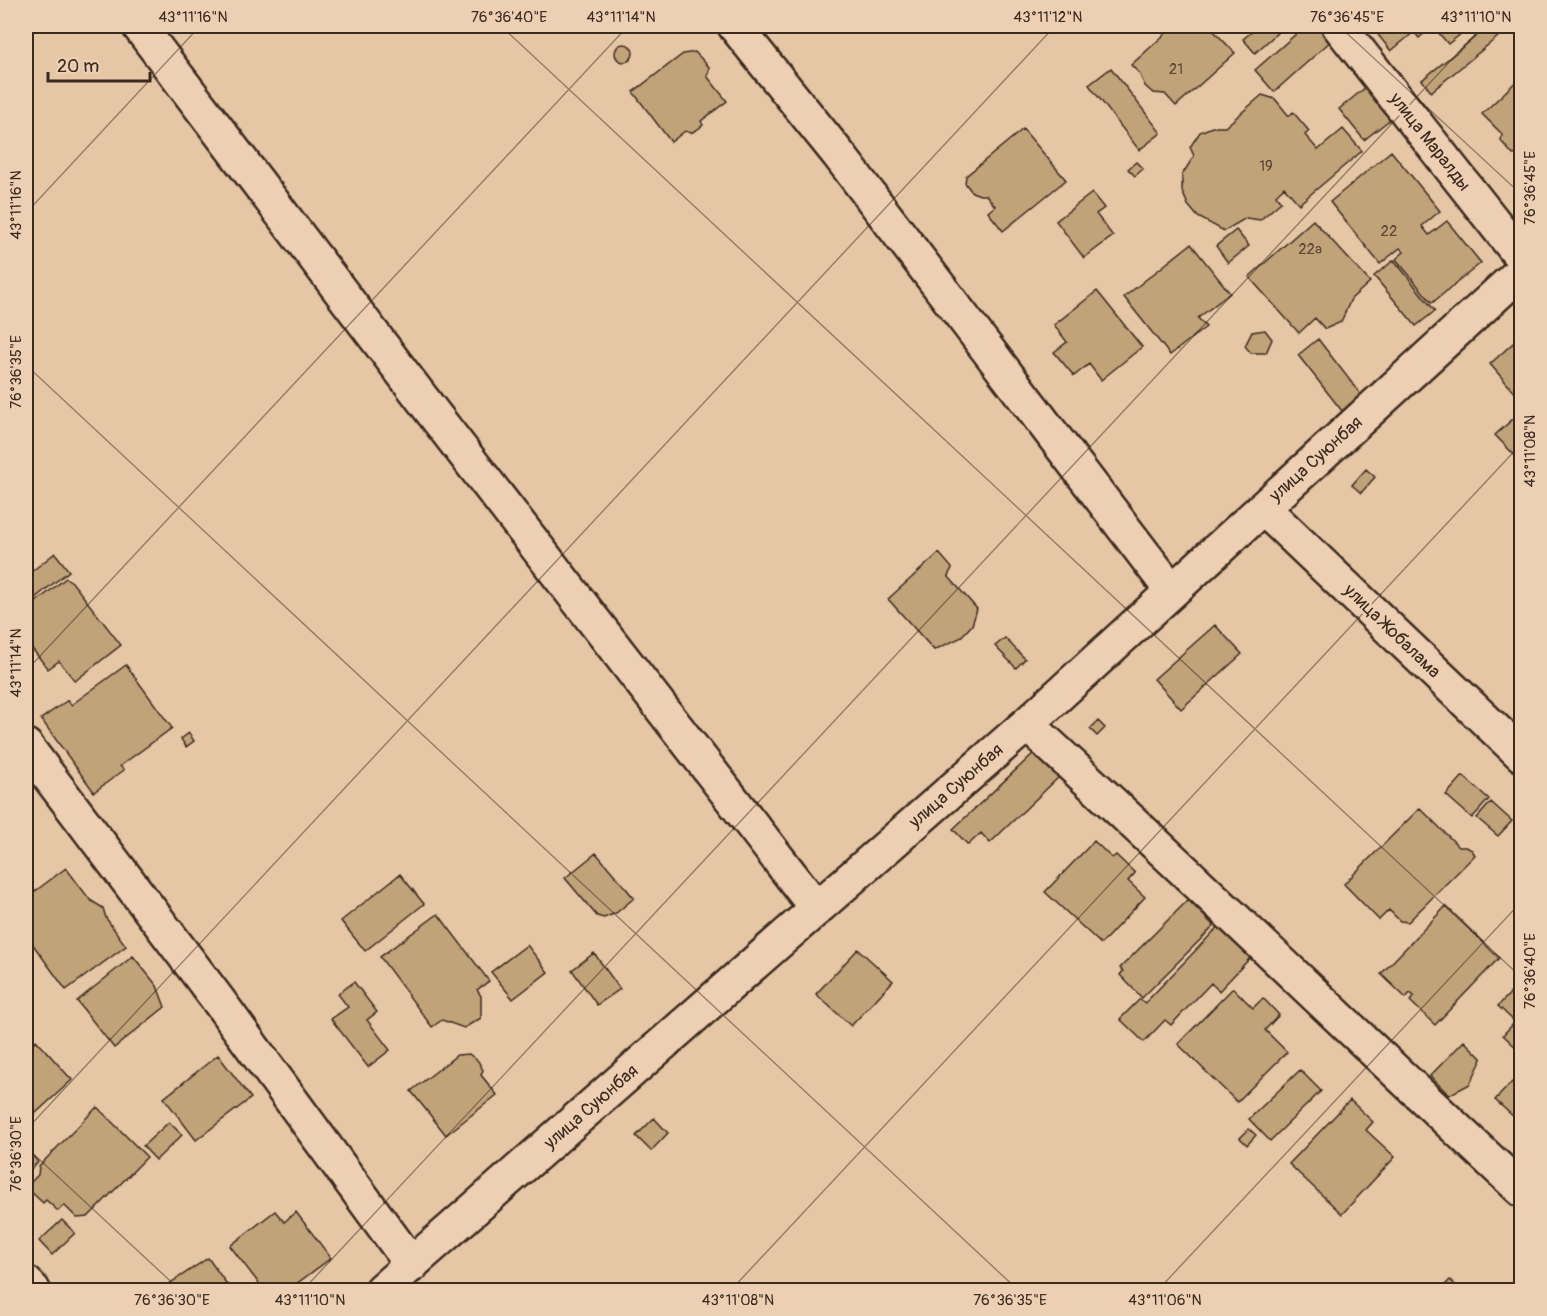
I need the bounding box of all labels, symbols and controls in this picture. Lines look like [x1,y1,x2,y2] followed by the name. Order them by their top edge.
[158,8,228,27] text: 43°11'16"N
[471,8,547,27] text: 76°36'40"E
[586,8,656,27] text: 43°11'14"N
[1014,8,1082,27] text: 43°11'12"N
[1310,8,1384,27] text: 76°36'45"E
[1441,8,1511,27] text: 43°11'10"N
[48,45,150,83] scale bar
[57,55,99,78] text: 20 m
[1169,60,1183,79] house number: 21
[1384,87,1476,196] street label: улица Маралды
[1521,151,1540,225] text: 76°36'45"E
[1259,157,1273,176] house number: 19
[7,170,26,240] text: 43°11'16"N
[1381,222,1397,241] house number: 22
[1298,240,1322,259] house number: 22а
[7,335,26,409] text: 76°36'35"E
[1264,411,1367,508] street label: улица Суюнбая
[1521,415,1540,487] text: 43°11'08"N
[1338,578,1445,683] street label: улица Жобалама
[7,628,26,698] text: 43°11'14"N
[903,739,1008,834] street label: улица Суюнбая
[1521,933,1540,1009] text: 76°36'40"E
[538,1060,643,1155] street label: улица Суюнбая
[7,1116,26,1192] text: 76°36'30"E
[134,1291,210,1310] text: 76°36'30"E
[275,1291,345,1310] text: 43°11'10"N
[702,1291,774,1310] text: 43°11'08"N
[973,1291,1047,1310] text: 76°36'35"E
[1128,1291,1202,1310] text: 43°11'06"N

